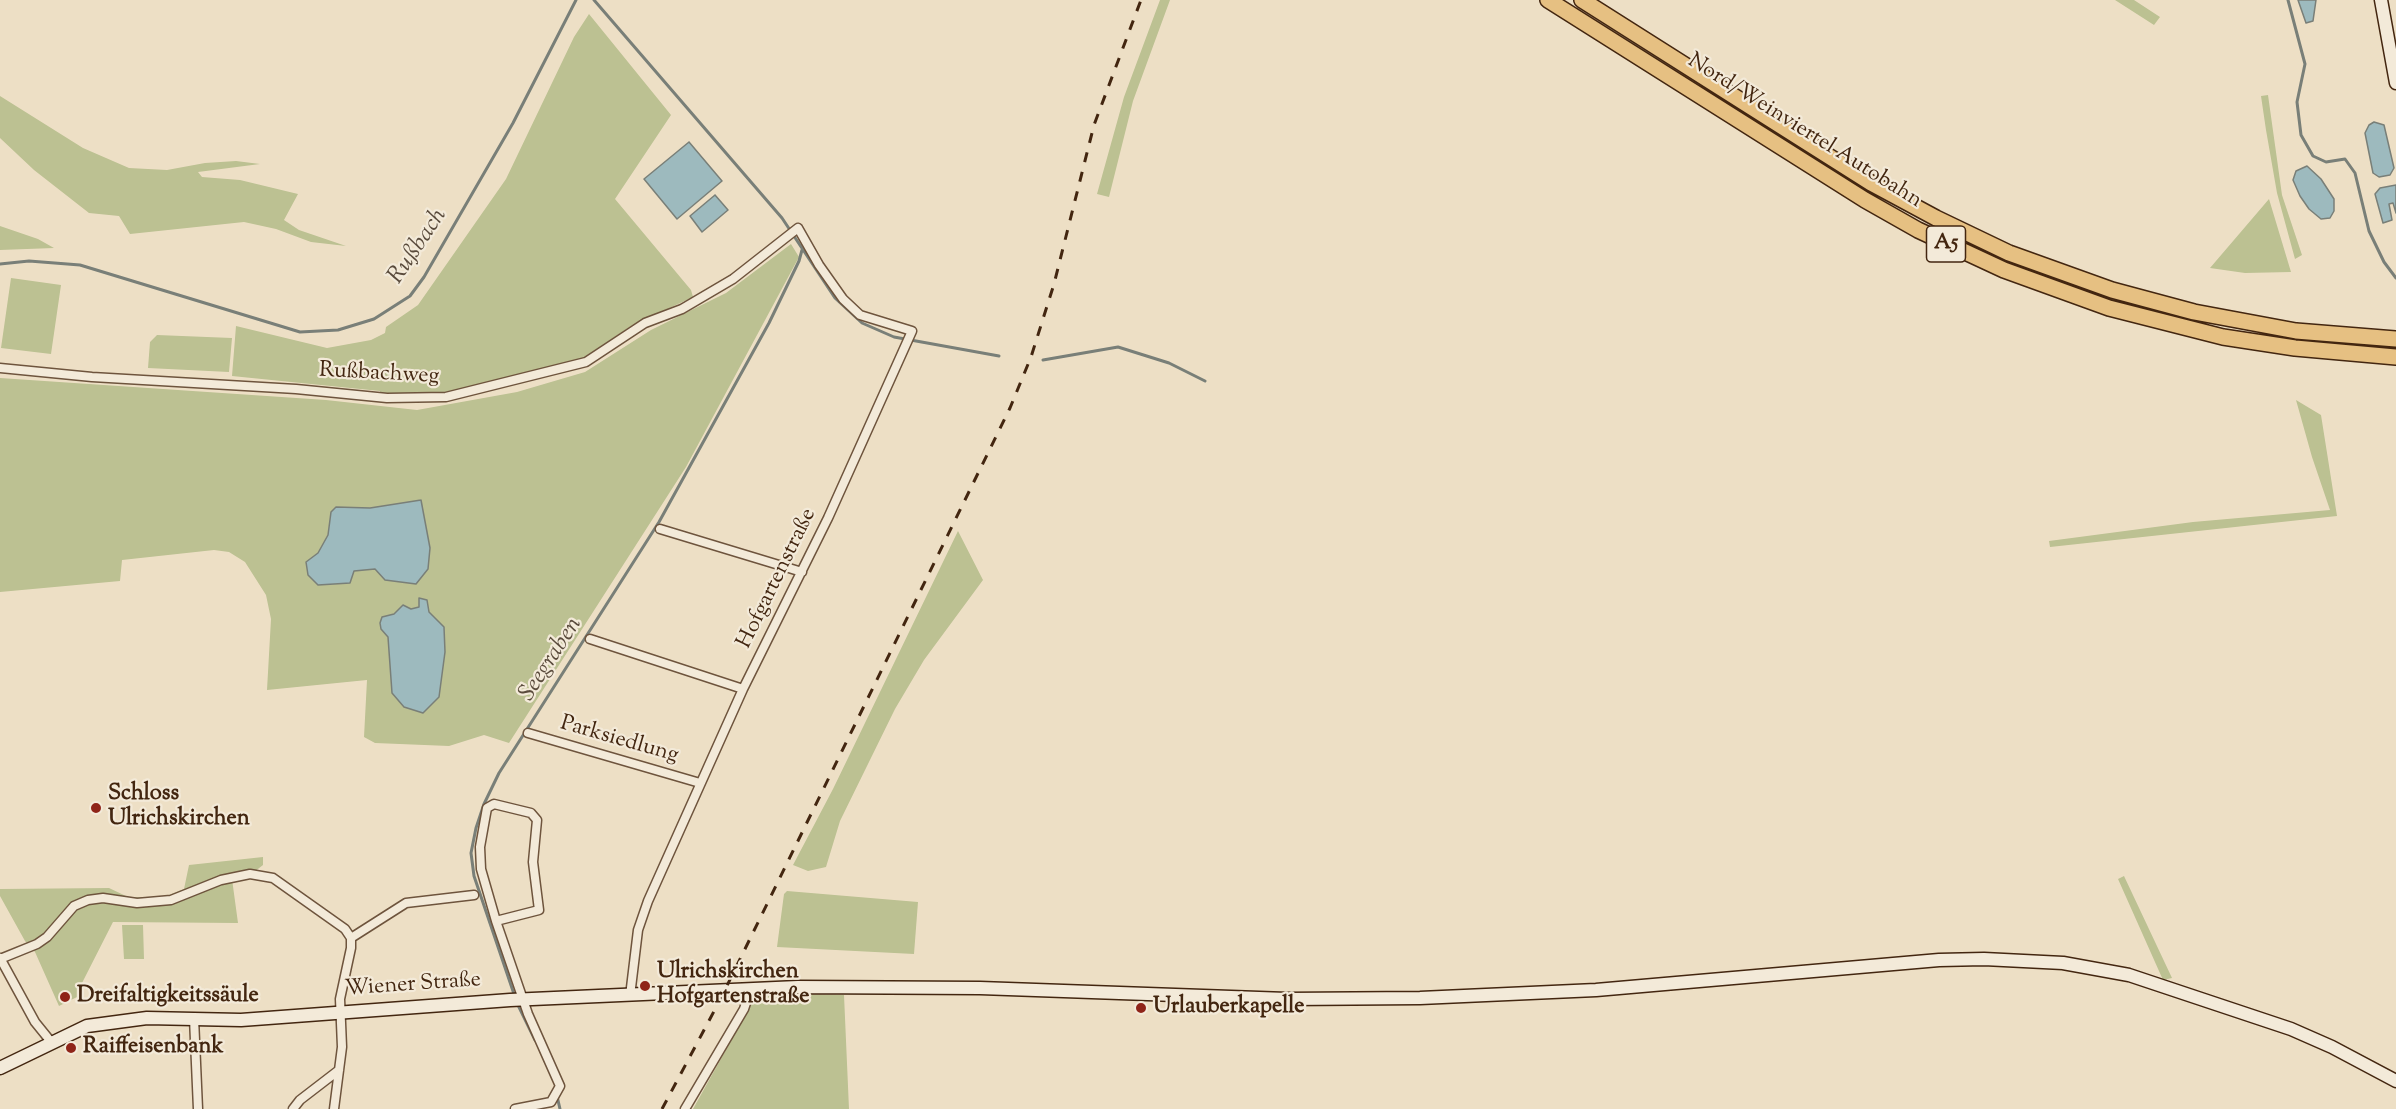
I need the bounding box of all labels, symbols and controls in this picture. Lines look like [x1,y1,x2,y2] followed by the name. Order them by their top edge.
[1682,49,1926,215] street label: Nord/Weinviertel Autobahn
[383,204,455,290] water label: Rußbach
[1926,226,1966,262] road number: A5
[318,359,440,391] street label: Rußbachweg
[733,505,823,653] street label: Hofgartenstraße
[514,613,590,707] water label: Seegraben
[557,712,681,770] street label: Parksiedlung
[108,782,250,834] place label: Schloss Ulrichskirchen
[89,801,103,815] marker: Schloss Ulrichskirchen
[657,960,810,1011] place label: Ulrichskirchen Hofgartenstraße
[344,968,482,1004] street label: Wiener Straße
[638,979,652,993] marker: Ulrichskirchen Hofgartenstraße
[77,984,259,1010] place label: Dreifaltigkeitssäule
[58,990,72,1004] marker: Dreifaltigkeitssäule
[1153,995,1304,1021] place label: Urlauberkapelle
[1134,1001,1148,1015] marker: Urlauberkapelle
[83,1035,223,1061] place label: Raiffeisenbank
[64,1041,78,1055] marker: Raiffeisenbank

